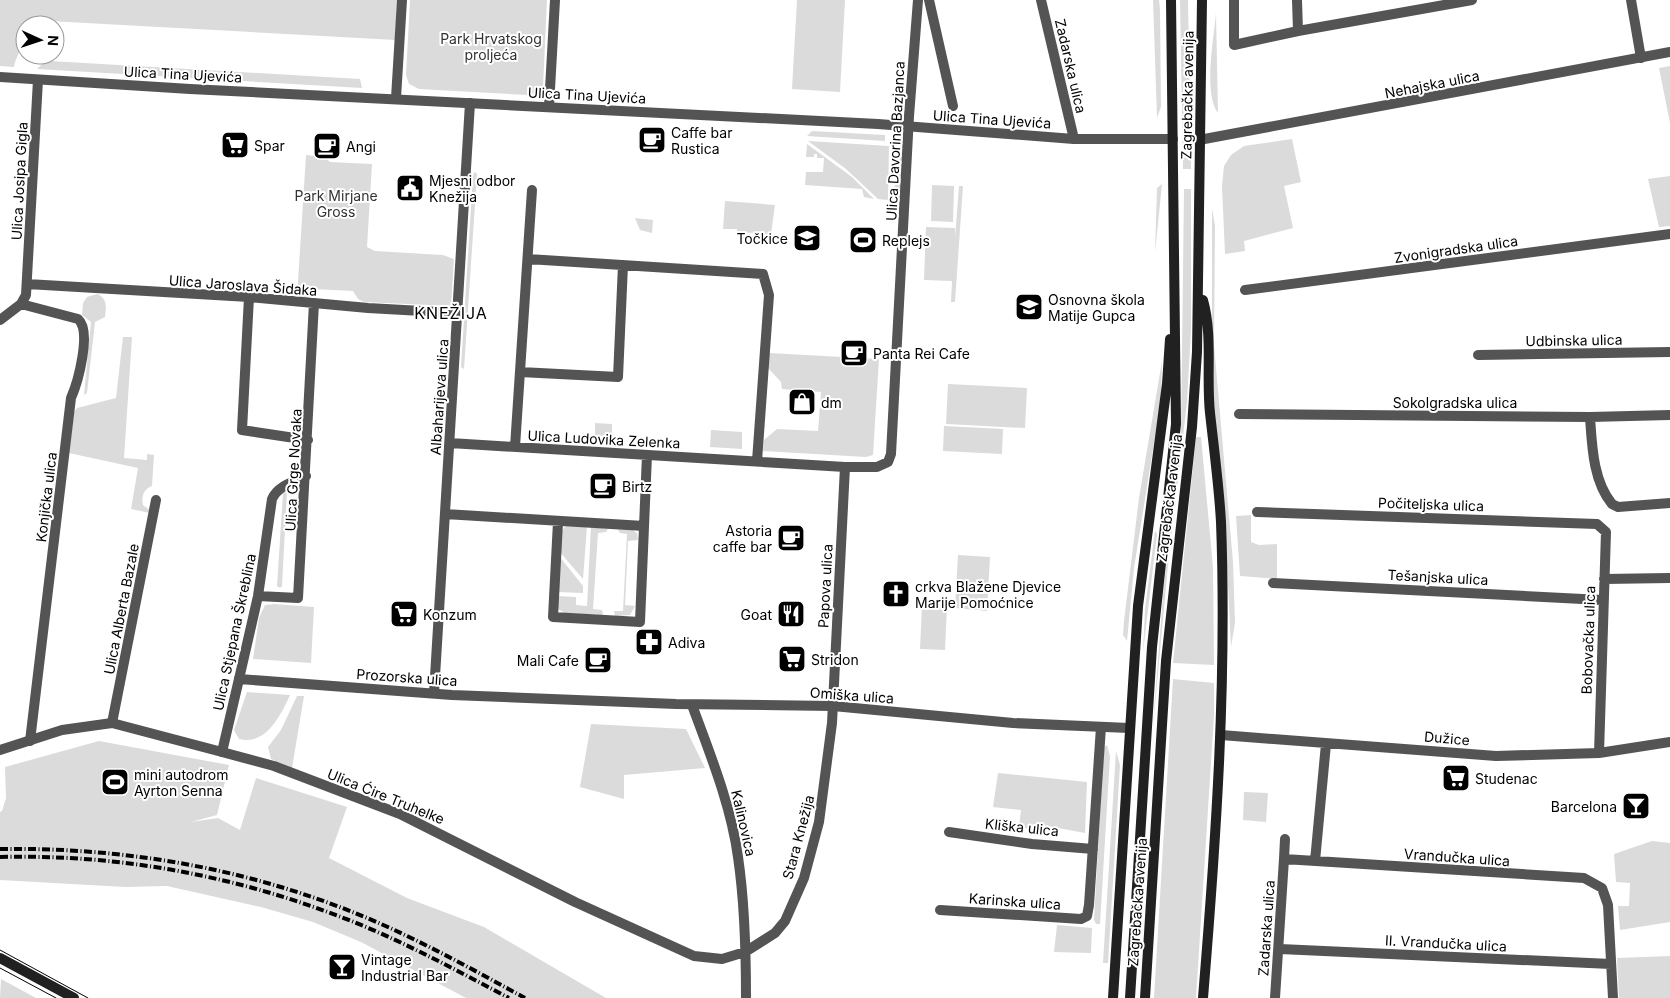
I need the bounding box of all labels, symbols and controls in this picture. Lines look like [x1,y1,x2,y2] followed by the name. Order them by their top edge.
[15,15,65,65] north arrow
[1052,17,1090,115] street label: Zadarska ulica
[440,30,542,63] park label: Park Hrvatskog proljeća
[1177,30,1197,160] street label: Zagrebačka avenija
[45,35,62,46] text: N
[882,61,908,221] street label: Ulica Davorina Bazjanca
[123,62,243,86] street label: Ulica Tina Ujevića
[1383,66,1481,102] street label: Nehajska ulica
[527,83,647,107] street label: Ulica Tina Ujevića
[932,106,1052,132] street label: Ulica Tina Ujevića
[7,121,31,241] street label: Ulica Josipa Gigla
[671,124,732,157] place label: Caffe bar Rustica
[637,125,667,155] cafe icon: Caffe bar Rustica
[220,130,250,160] supermarket icon: Spar
[312,131,342,161] cafe icon: Angi
[254,137,285,154] place label: Spar
[346,138,376,155] place label: Angi
[429,172,515,205] place label: Mjesni odbor Knežija
[395,173,425,203] public building icon: Mjesni odbor Knežija
[294,187,378,220] park label: Park Mirjane Gross
[792,223,822,253] school or university icon: Točkice
[848,225,878,255] sports icon: Replejs
[736,230,788,247] place label: Točkice
[882,232,930,249] place label: Replejs
[1393,232,1519,266] street label: Zvonigradska ulica
[168,271,318,299] street label: Ulica Jaroslava Šidaka
[1048,291,1145,324] place label: Osnovna škola Matije Gupca
[1014,292,1044,322] school or university icon: Osnovna škola Matije Gupca
[414,303,488,323] district label: KNEŽIJA
[1525,331,1623,349] street label: Udbinska ulica
[426,338,452,456] street label: Albaharijeva ulica
[839,338,869,368] cafe icon: Panta Rei Cafe
[873,345,970,362] place label: Panta Rei Cafe
[787,387,817,417] shop icon: dm
[821,394,842,411] place label: dm
[1393,394,1517,411] street label: Sokolgradska ulica
[281,408,305,532] street label: Ulica Grge Novaka
[527,427,681,451] street label: Ulica Ludovika Zelenka
[1153,433,1185,563] street label: Zagrebačka avenija
[32,451,60,543] street label: Konjička ulica
[588,471,618,501] cafe icon: Birtz
[622,478,652,495] place label: Birtz
[1378,494,1484,514] street label: Počiteljska ulica
[713,522,772,555] place label: Astoria caffe bar
[776,523,806,553] cafe icon: Astoria caffe bar
[100,542,142,676] street label: Ulica Alberta Bazale
[814,544,836,628] street label: Papova ulica
[209,552,259,712] street label: Ulica Stjepana Škreblina
[1387,566,1489,588] street label: Tešanjska ulica
[915,578,1061,611] place label: crkva Blažene Djevice Marije Pomoćnice
[881,579,911,609] church icon: crkva Blažene Djevice Marije Pomoćnice
[1578,586,1598,694] street label: Bobovačka ulica
[389,599,419,629] supermarket icon: Konzum
[776,599,806,629] restaurant icon: Goat
[423,606,477,623] place label: Konzum
[741,606,772,623] place label: Goat
[634,627,664,657] pharmacy icon: Adiva
[668,634,705,651] place label: Adiva
[777,644,807,674] supermarket icon: Stridon
[583,645,613,675] cafe icon: Mali Cafe
[811,651,859,668] place label: Stridon
[517,652,579,669] place label: Mali Cafe
[356,665,458,689] street label: Prozorska ulica
[809,684,895,706] street label: Omiška ulica
[1424,728,1470,748] street label: Dužice
[1441,763,1471,793] supermarket icon: Studenac
[325,765,447,827] street label: Ulica Ćire Truhelke
[134,766,229,799] place label: mini autodrom Ayrton Senna
[100,767,130,797] sports icon: mini autodrom Ayrton Senna
[1475,770,1538,787] place label: Studenac
[728,788,760,858] street label: Kalinovica
[1621,791,1651,821] bar icon: Barcelona
[779,793,817,881] street label: Stara Knežija
[1551,798,1617,815] place label: Barcelona
[984,815,1060,839] street label: Kliška ulica
[1124,837,1150,967] street label: Zagrebačka avenija
[1403,845,1511,869] street label: Vrandučka ulica
[1254,879,1278,977] street label: Zadarska ulica
[968,889,1062,913] street label: Karinska ulica
[1385,931,1507,955] street label: II. Vrandučka ulica
[361,951,448,984] place label: Vintage Industrial Bar
[327,952,357,982] bar icon: Vintage Industrial Bar

